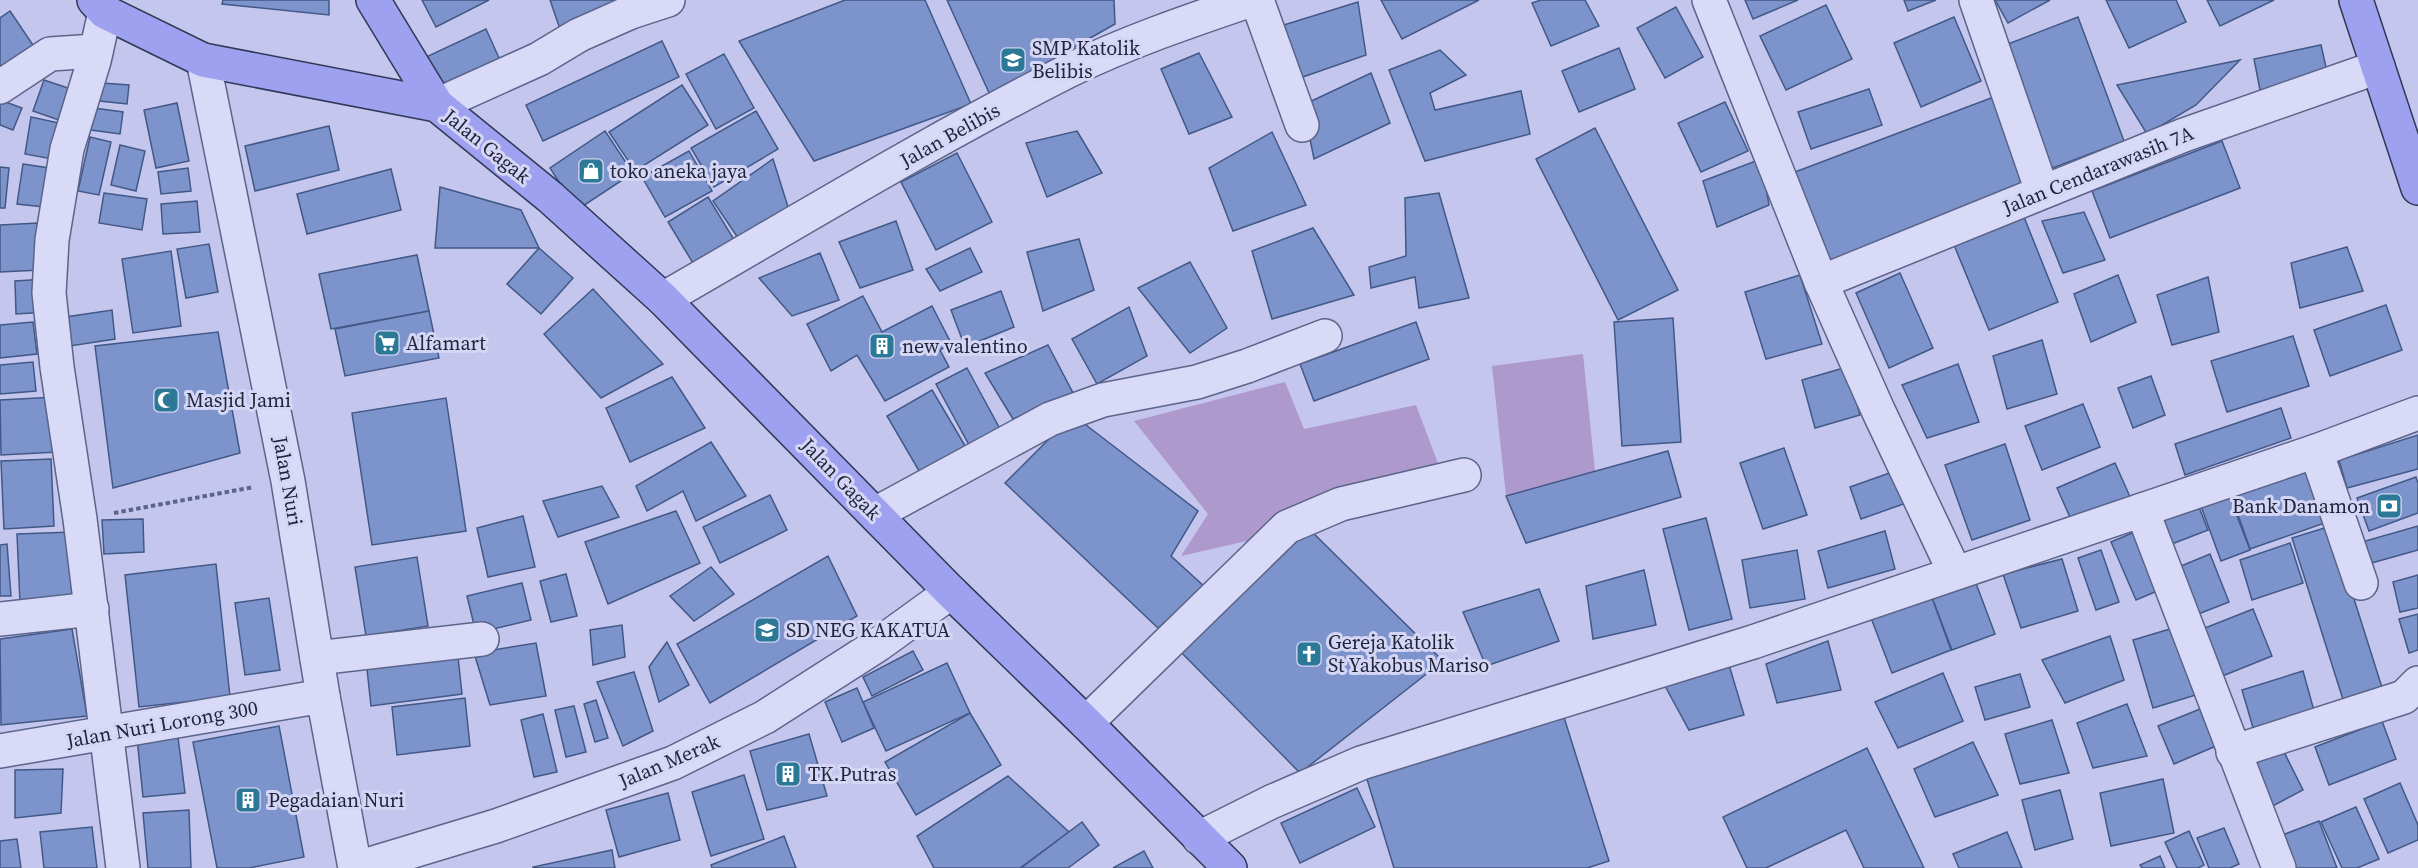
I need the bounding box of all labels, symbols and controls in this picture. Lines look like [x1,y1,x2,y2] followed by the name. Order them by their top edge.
[1032,34,1140,85] place label: SMP Katolik Belibis
[998,45,1028,75] school or university icon: SMP Katolik Belibis
[894,96,1005,175] street label: Jalan Belibis
[437,102,536,190] street label: Jalan Gagak
[1997,119,2198,222] street label: Jalan Cendarawasih 7A
[576,156,606,186] shop icon: toko aneka jaya
[610,157,748,185] place label: toko aneka jaya
[372,328,402,358] supermarket icon: Alfamart
[406,329,486,357] place label: Alfamart
[867,331,897,361] building icon: new valentino
[902,332,1028,360] place label: new valentino
[151,385,181,415] mosque icon: Masjid Jami
[186,386,291,414] place label: Masjid Jami
[794,431,887,526] street label: Jalan Gagak
[266,433,310,528] street label: Jalan Nuri
[2374,491,2404,521] bank icon: Bank Danamon
[2232,492,2370,520] place label: Bank Danamon
[752,615,782,645] school or university icon: SD NEG KAKATUA
[786,616,951,644] place label: SD NEG KAKATUA
[1328,628,1489,679] place label: Gereja Katolik St Yakobus Mariso
[1294,639,1324,669] church icon: Gereja Katolik St Yakobus Mariso
[63,693,260,755] street label: Jalan Nuri Lorong 300
[613,727,724,795] street label: Jalan Merak
[773,759,803,789] building icon: TK.Putras
[808,760,896,788] place label: TK.Putras
[233,785,263,815] building icon: Pegadaian Nuri
[268,786,404,814] place label: Pegadaian Nuri

